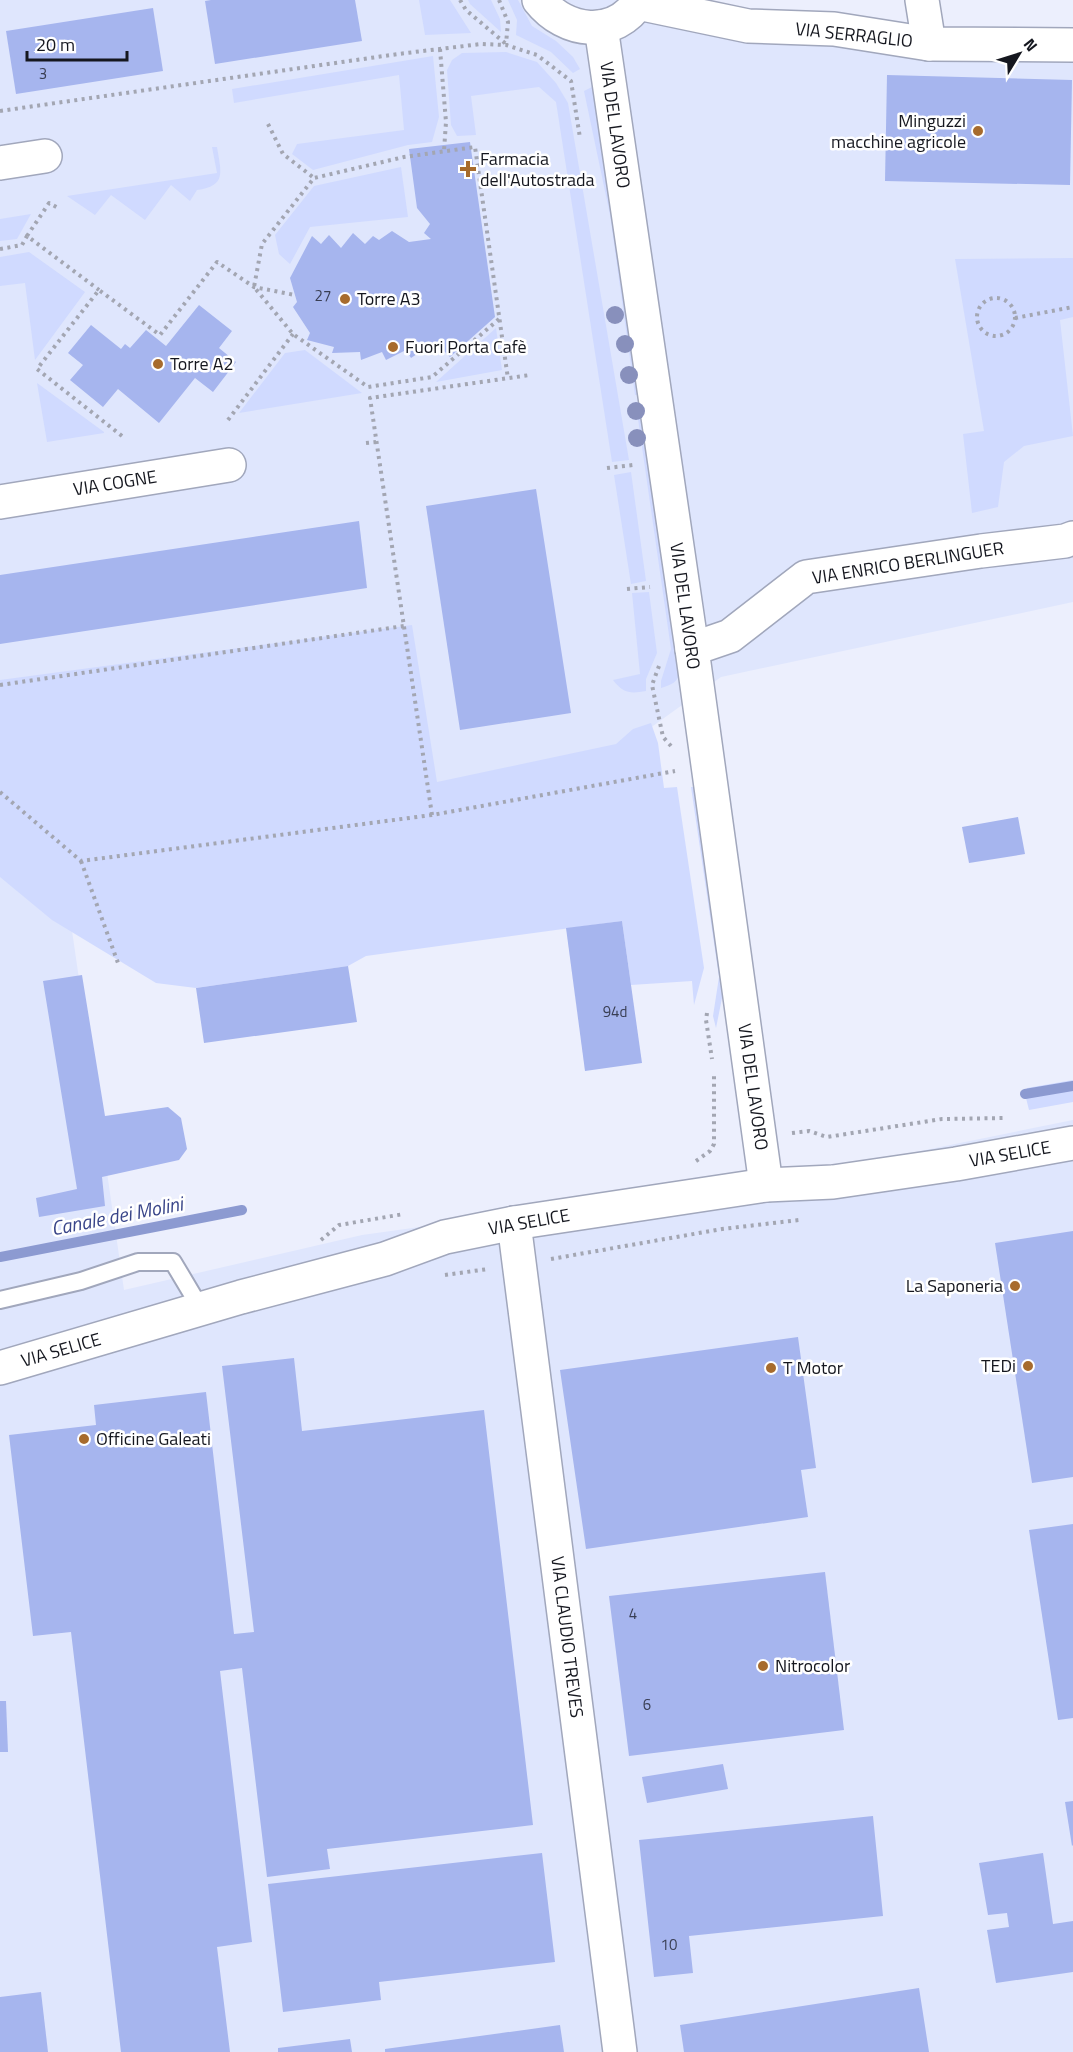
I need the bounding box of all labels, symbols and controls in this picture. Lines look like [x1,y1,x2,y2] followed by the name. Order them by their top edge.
[794,15,914,54] street label: VIA SERRAGLIO
[27,24,128,62] scale bar
[989,24,1049,84] north arrow
[36,31,75,58] text: 20 m
[1018,33,1044,57] text: N
[593,60,638,190] street label: VIA DEL LAVORO
[39,62,47,85] house number: 3
[831,107,966,155] place label: Minguzzi macchine agricole
[971,124,985,138] marker: Minguzzi macchine agricole
[480,145,594,193] place label: Farmacia dell'Autostrada
[461,162,475,176] marker: Farmacia dell'Autostrada
[315,284,331,307] house number: 27
[357,285,420,312] place label: Torre A3
[338,292,352,306] marker: Torre A3
[405,333,527,360] place label: Fuori Porta Cafè
[386,340,400,354] marker: Fuori Porta Cafè
[170,350,233,377] place label: Torre A2
[151,357,165,371] marker: Torre A2
[71,463,159,502] street label: VIA COGNE
[810,534,1006,591] street label: VIA ENRICO BERLINGUER
[663,541,708,671] street label: VIA DEL LAVORO
[603,1000,627,1023] house number: 94d
[731,1022,776,1152] street label: VIA DEL LAVORO
[967,1133,1053,1174] street label: VIA SELICE
[48,1187,188,1243] water label: Canale dei Molini
[486,1201,572,1242] street label: VIA SELICE
[906,1272,1003,1299] place label: La Saponeria
[1008,1279,1022,1293] marker: La Saponeria
[18,1325,104,1374] street label: VIA SELICE
[981,1352,1016,1379] place label: TEDi
[783,1354,843,1381] place label: T Motor
[1021,1359,1035,1373] marker: TEDi
[764,1361,778,1375] marker: T Motor
[96,1425,211,1452] place label: Officine Galeati
[77,1432,91,1446] marker: Officine Galeati
[544,1555,591,1719] street label: VIA CLAUDIO TREVES
[629,1602,637,1625] house number: 4
[775,1652,850,1679] place label: Nitrocolor
[756,1659,770,1673] marker: Nitrocolor
[643,1693,651,1716] house number: 6
[661,1933,677,1956] house number: 10

